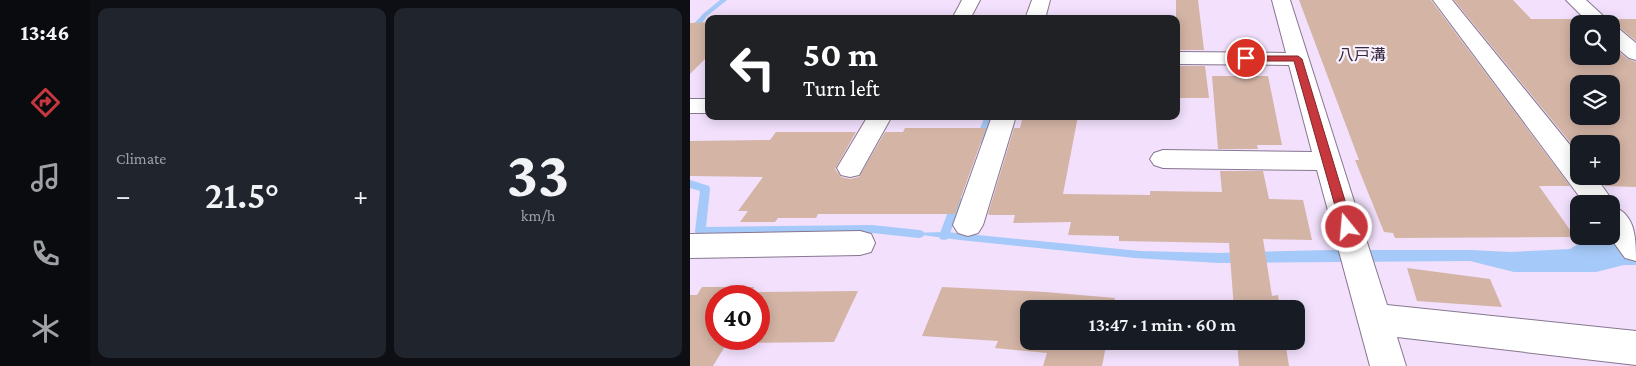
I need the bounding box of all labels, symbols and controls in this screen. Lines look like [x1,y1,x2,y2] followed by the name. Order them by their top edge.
[1570,15,1620,245] map controls
[1570,15,1620,65] button: search
[21,20,69,45] text: 13:46
[720,35,785,100] icon: left
[803,35,878,74] text: 50 m
[1225,37,1267,79] pin
[1232,44,1260,72] icon: arrive
[1338,46,1386,63] district label: 八戸溝
[1570,75,1620,125] button: layers
[803,76,880,101] text: Turn left
[28,85,63,120] icon: directions
[1570,135,1620,185] button: +
[506,138,570,210] text: 33
[116,150,166,167] text: Climate
[28,160,63,195] icon: music
[205,174,279,216] text: 21.5°
[116,180,131,211] text: −
[353,180,368,211] text: +
[1570,195,1620,245] button: −
[1320,200,1372,252] position arrow
[521,207,555,224] text: km/h
[28,236,63,271] icon: phone
[705,285,770,350] speed limit sign: 40
[28,311,63,346] icon: climate
[1089,314,1236,335] text: 13:47 · 1 min · 60 m

